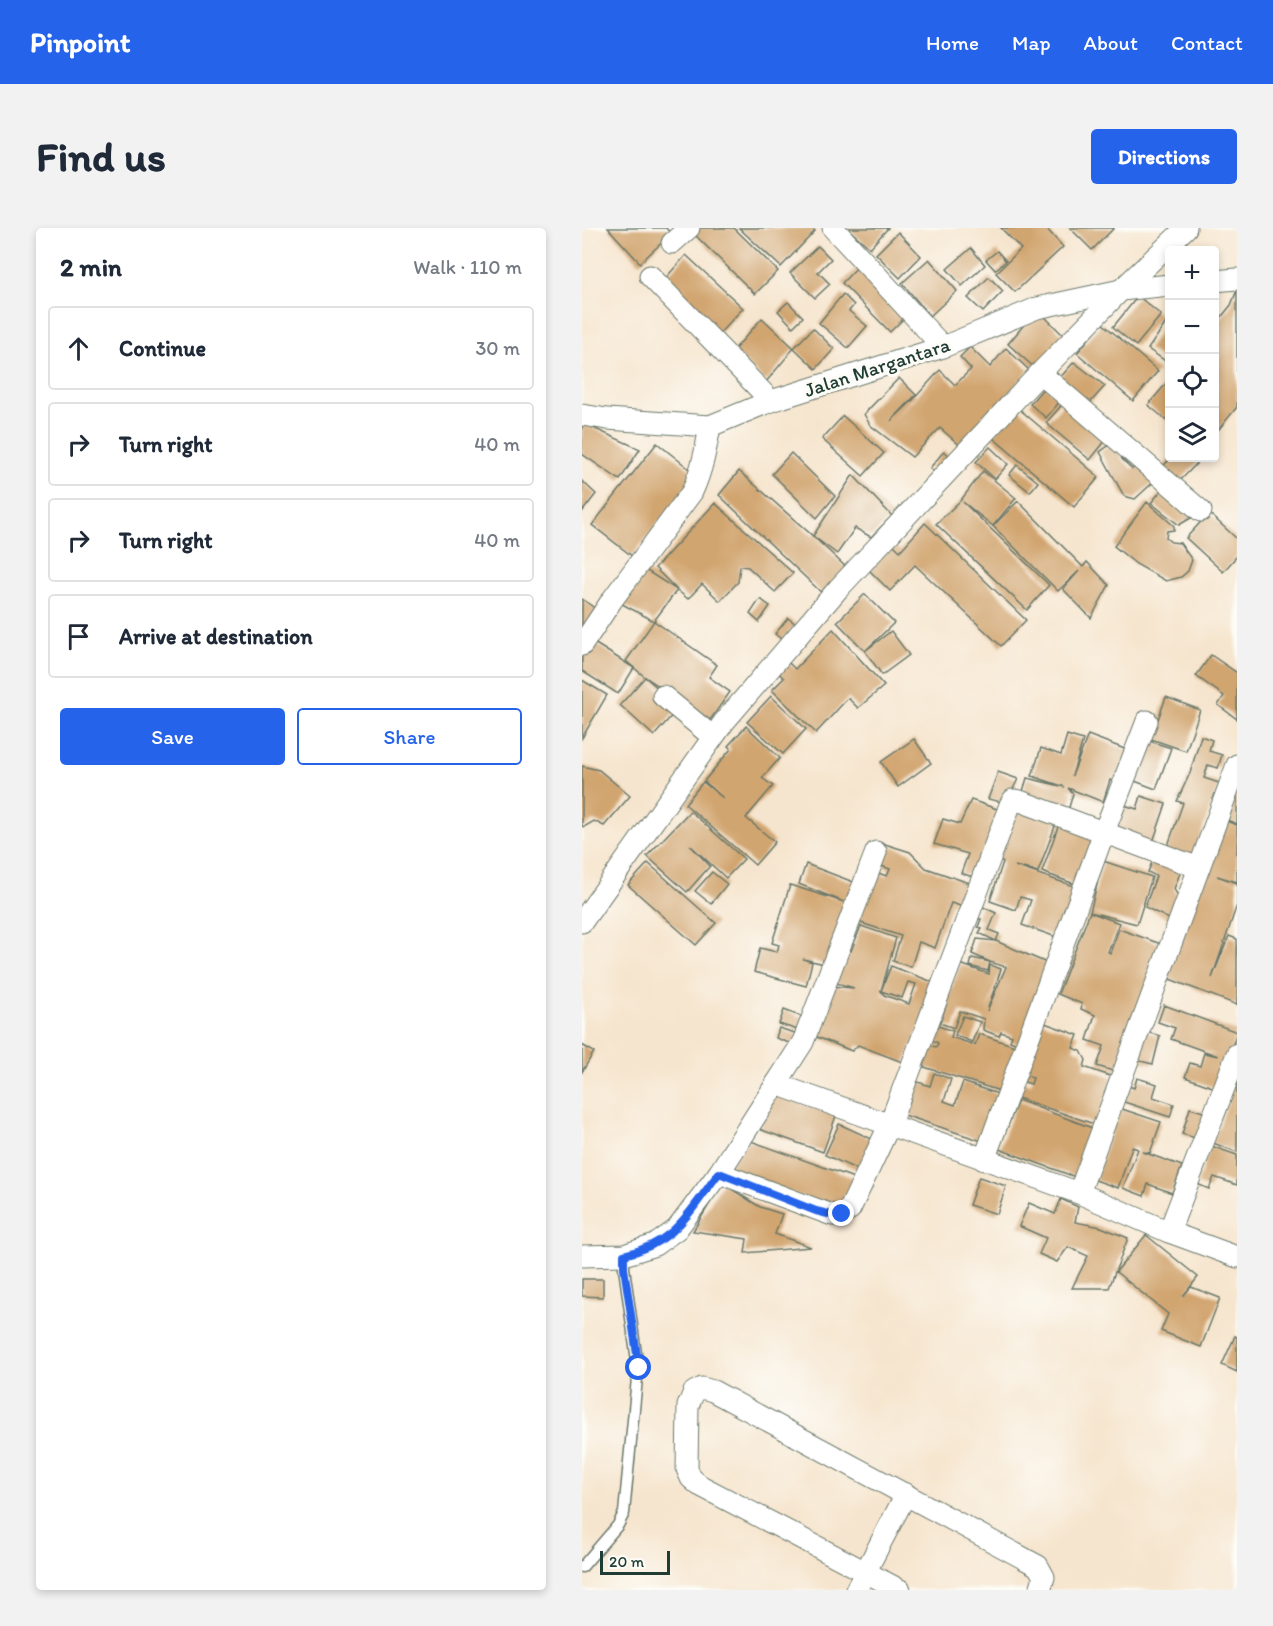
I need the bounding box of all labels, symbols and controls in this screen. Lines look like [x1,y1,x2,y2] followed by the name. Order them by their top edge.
[30,25,131,59] text: Pinpoint
[926,30,979,55] text: Home
[1012,30,1051,55] text: Map
[1084,30,1138,55] text: About
[1171,30,1243,55] text: Contact
[1091,129,1237,184] button: Directions
[36,131,166,182] text: Find us
[1165,246,1219,462] map controls
[1165,246,1219,300] button: +
[60,251,122,283] text: 2 min
[413,255,522,279] text: Walk · 110 m
[1165,300,1219,354] button: −
[62,332,95,365] icon: ahead
[801,332,954,402] street label: Jalan Margantara
[119,335,206,362] text: Continue
[475,336,520,360] text: 30 m
[1165,354,1219,408] button: locate
[1165,408,1219,462] button: layers
[62,428,95,461] icon: right
[119,431,213,458] text: Turn right
[474,432,520,456] text: 40 m
[62,524,95,557] icon: right
[119,527,213,554] text: Turn right
[474,528,520,552] text: 40 m
[62,620,95,653] icon: arrive
[119,623,313,650] text: Arrive at destination
[60,708,285,765] button: Save
[297,708,522,765] button: Share
[828,1200,854,1226] route end
[625,1354,651,1380] route start
[600,1548,670,1576] scale bar
[609,1552,644,1571] text: 20 m

